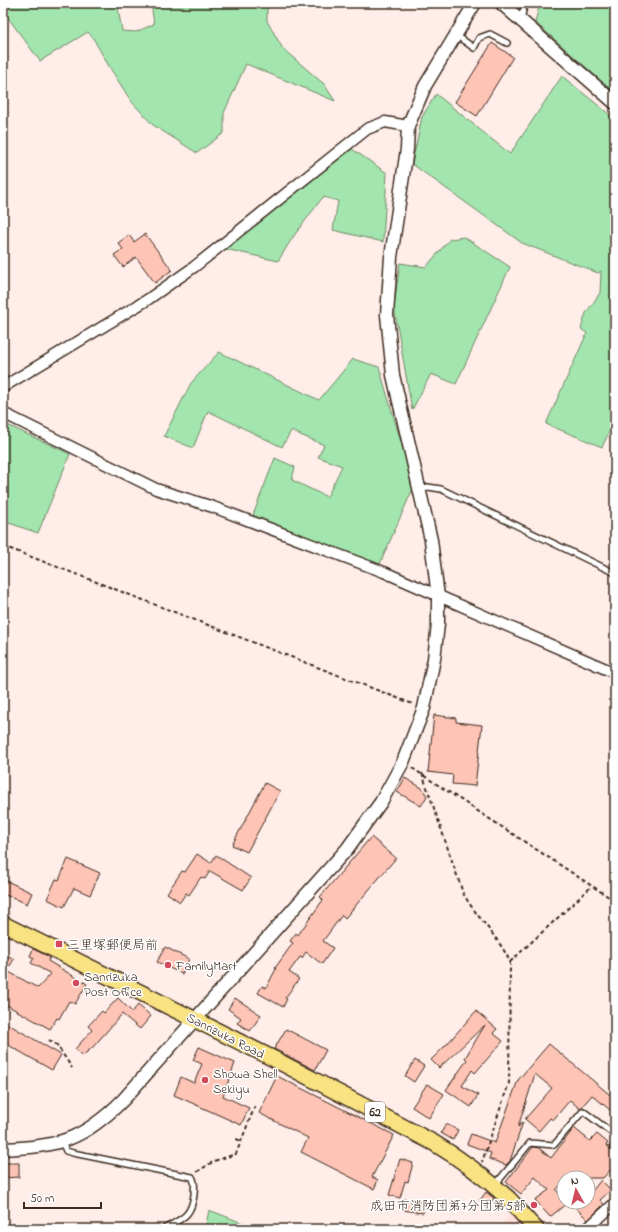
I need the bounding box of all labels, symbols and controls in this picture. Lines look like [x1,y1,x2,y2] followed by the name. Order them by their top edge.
[67,936,158,955] place label: 三里塚郵便局前
[54,939,64,949] marker: 三里塚郵便局前
[175,957,237,977] place label: FamilyMart
[163,960,173,970] marker: FamilyMart
[84,968,142,1002] place label: Sanrizuka Post Office
[71,978,81,988] marker: Sanrizuka Post Office
[183,1009,268,1064] street label: Sanrizuka Road
[213,1065,278,1100] place label: Showa Shell Sekiyu
[200,1075,210,1085] marker: Showa Shell Sekiyu
[365,1102,385,1122] road number: 62
[556,1170,596,1210] north arrow
[570,1173,580,1190] text: N
[24,1184,101,1210] scale bar
[30,1190,54,1208] text: 50 m
[370,1197,526,1216] place label: 成田市消防団第7分団第5部
[529,1200,539,1210] marker: 成田市消防団第7分団第5部

